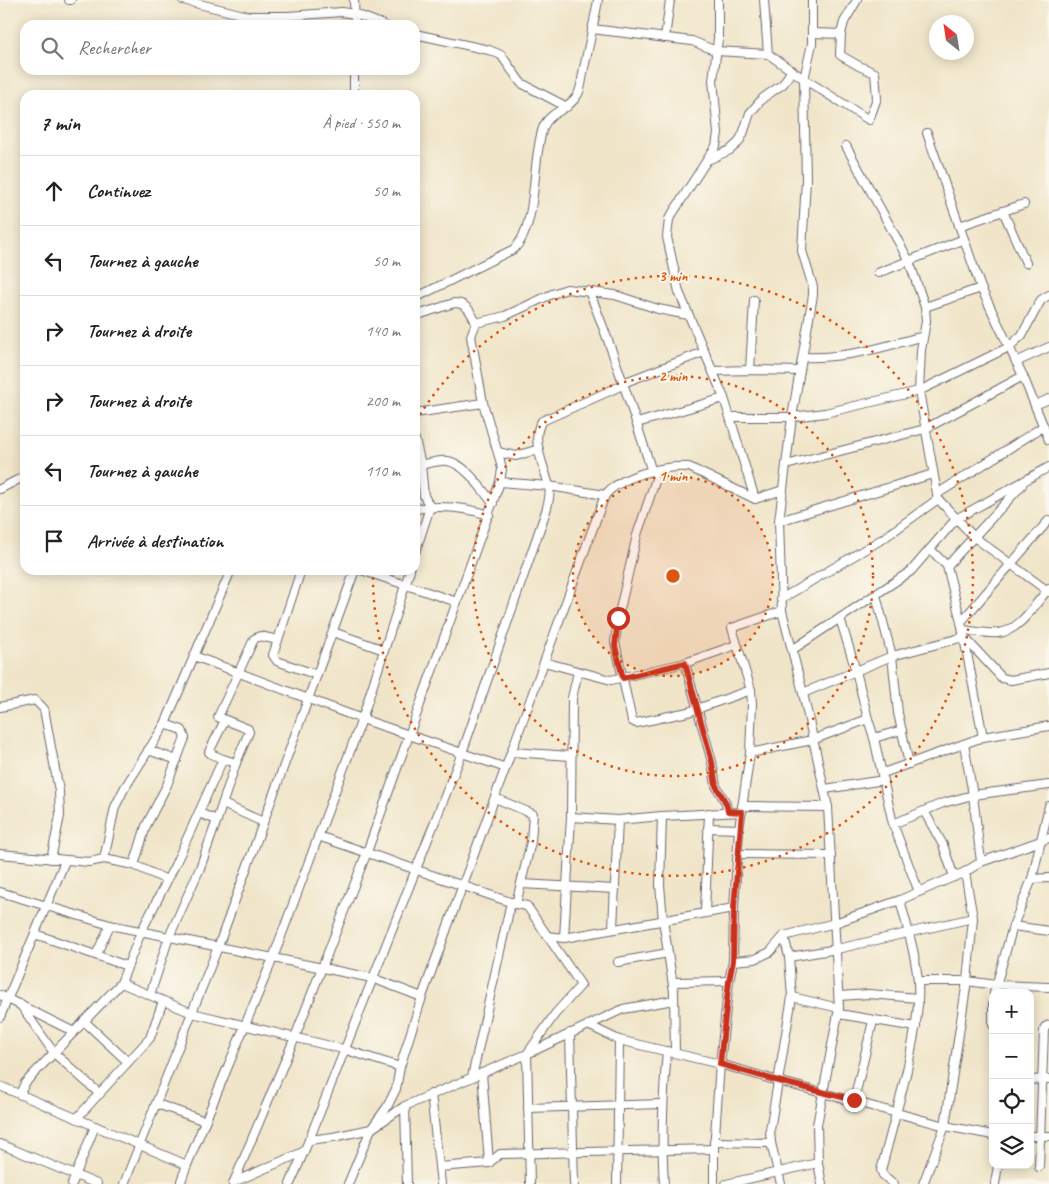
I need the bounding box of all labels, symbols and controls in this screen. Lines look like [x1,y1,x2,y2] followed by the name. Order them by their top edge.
[929,15,974,60] north arrow
[20,20,420,75] search box
[38,34,66,62] icon: search
[78,36,151,60] text: Rechercher
[40,110,80,136] text: 7 min
[322,113,400,133] text: À pied · 550 m
[40,177,68,205] icon: ahead
[87,179,150,203] text: Continuez
[373,181,400,201] text: 50 m
[40,247,68,275] icon: left
[87,249,198,273] text: Tournez à gauche
[373,251,400,271] text: 50 m
[659,267,688,286] text: 3 min
[40,317,68,345] icon: right
[87,319,191,343] text: Tournez à droite
[366,321,400,341] text: 140 m
[659,367,688,386] text: 2 min
[40,387,68,415] icon: right
[87,389,191,413] text: Tournez à droite
[366,391,400,411] text: 200 m
[40,457,68,485] icon: left
[87,459,198,483] text: Tournez à gauche
[366,461,400,481] text: 110 m
[659,467,688,486] text: 1 min
[40,527,68,555] icon: arrive
[87,529,223,553] text: Arrivée à destination
[664,567,682,585] centre of rings
[607,607,630,630] route start
[989,989,1034,1169] map controls
[989,989,1034,1034] button: +
[989,1034,1034,1079] button: −
[989,1079,1034,1124] button: locate
[843,1089,866,1112] route end
[989,1124,1034,1169] button: layers

